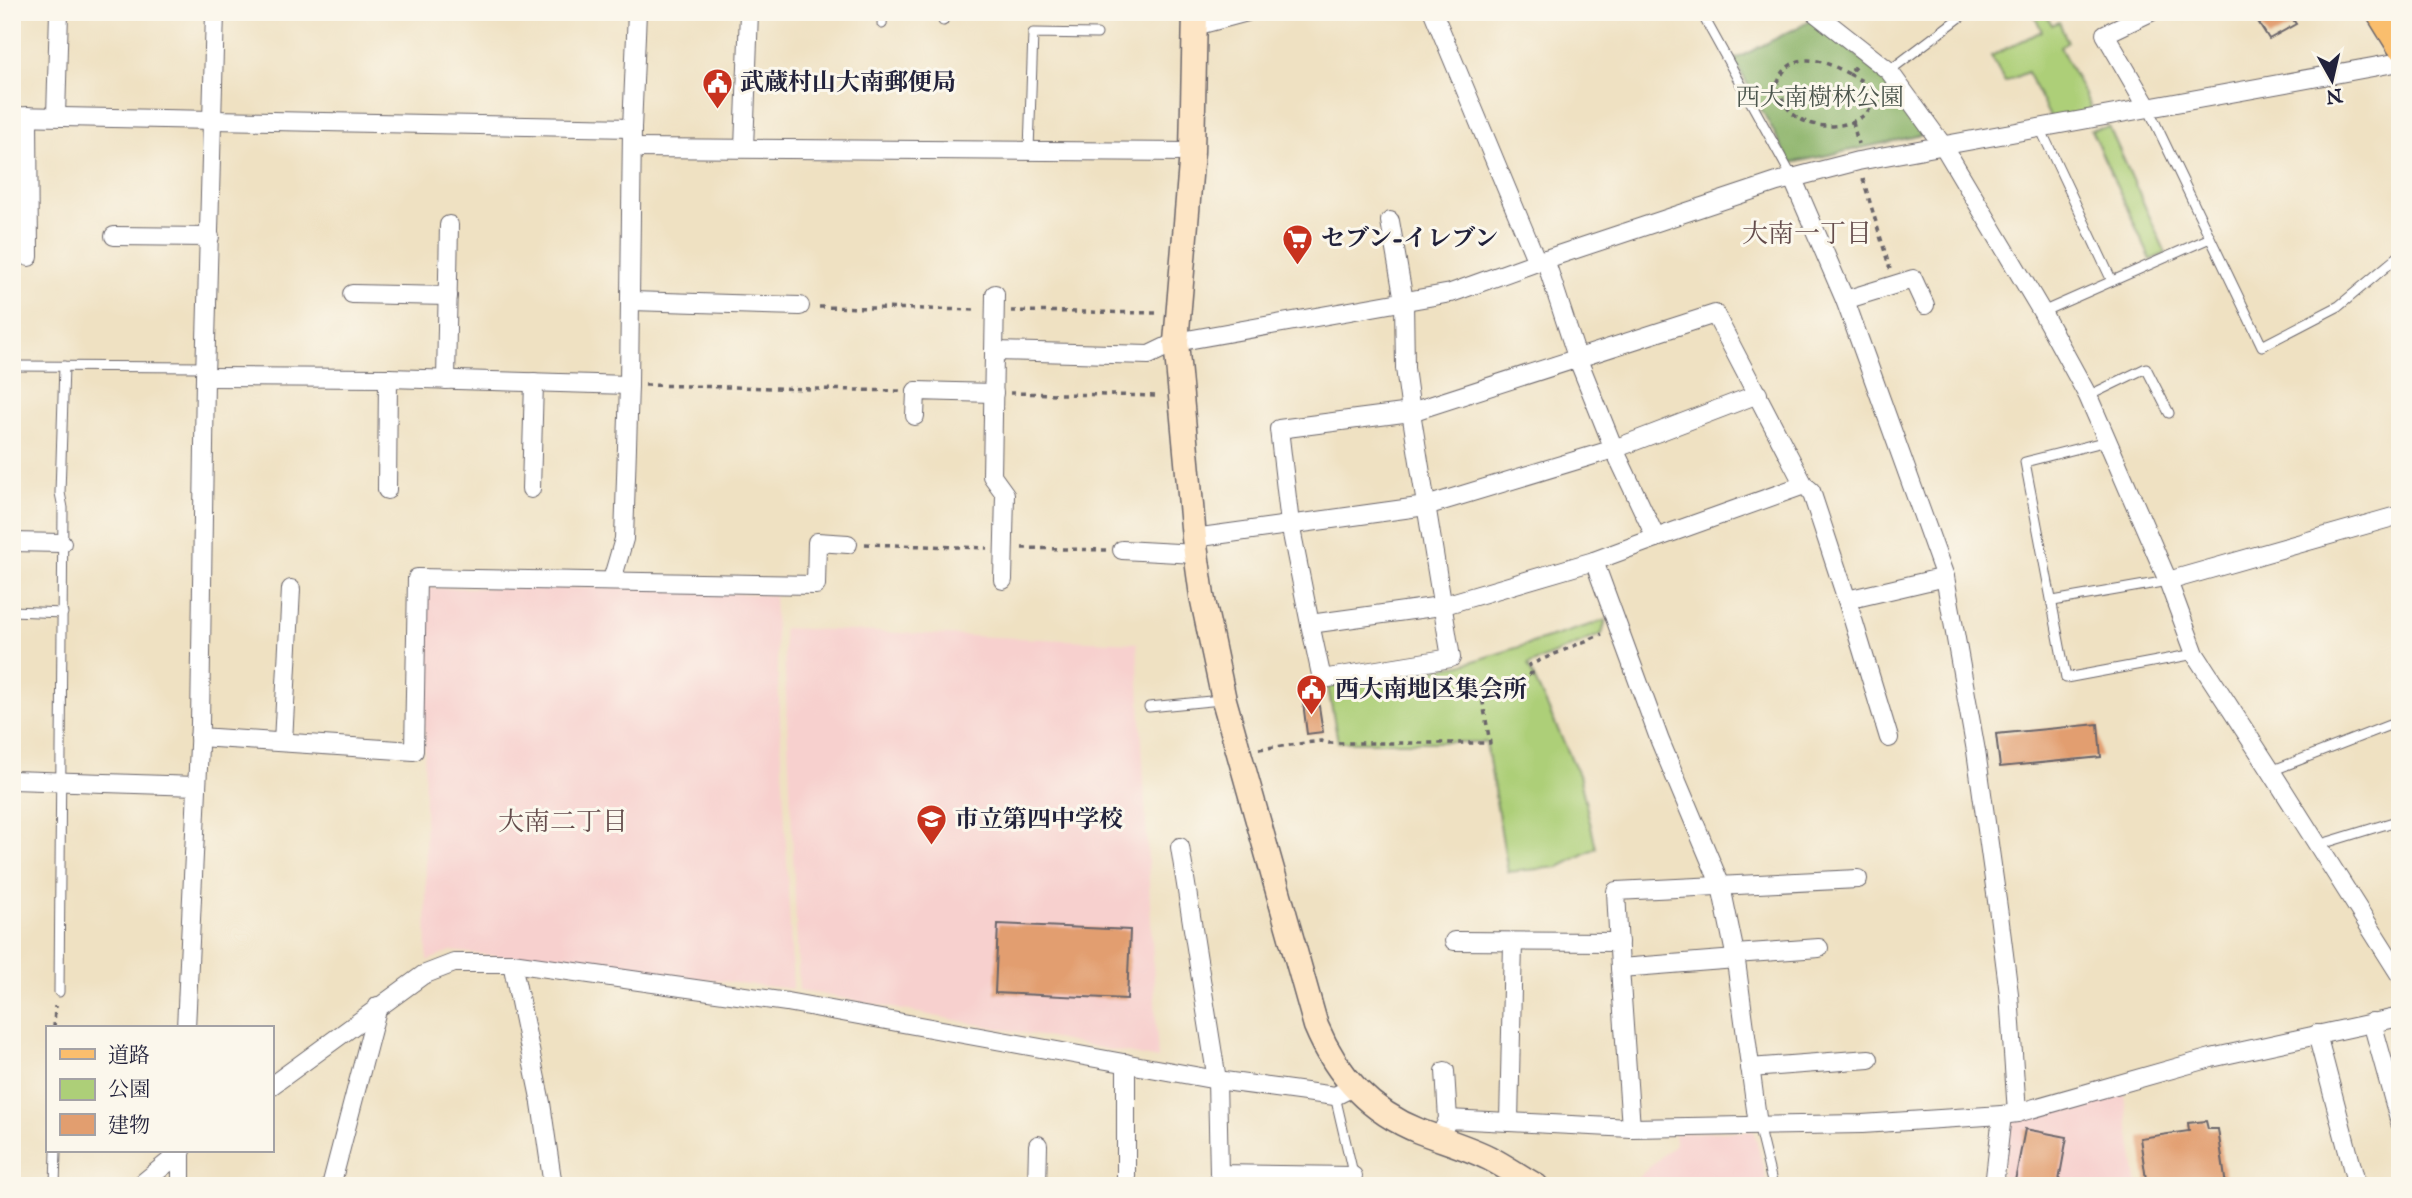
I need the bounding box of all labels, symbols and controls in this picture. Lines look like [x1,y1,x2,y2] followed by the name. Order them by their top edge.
[2296,46,2366,116] north arrow
[700,66,734,110] public building icon: 武蔵村山大南郵便局
[740,68,956,99] place label: 武蔵村山大南郵便局
[2324,82,2345,108] text: N
[1736,83,1904,114] park label: 西大南樹林公園
[1742,218,1872,251] district label: 大南一丁目
[1281,222,1315,266] supermarket icon: セブン-イレブン
[1321,224,1498,255] place label: セブン-イレブン
[1295,673,1329,717] public building icon: 西大南地区集会所
[1335,675,1527,706] place label: 西大南地区集会所
[915,803,949,847] school or university icon: 市立第四中学校
[955,805,1123,836] place label: 市立第四中学校
[498,806,628,839] district label: 大南二丁目
[46,1026,273,1152] legend
[108,1043,150,1070] text: 道路
[108,1077,150,1104] text: 公園
[108,1113,150,1140] text: 建物

